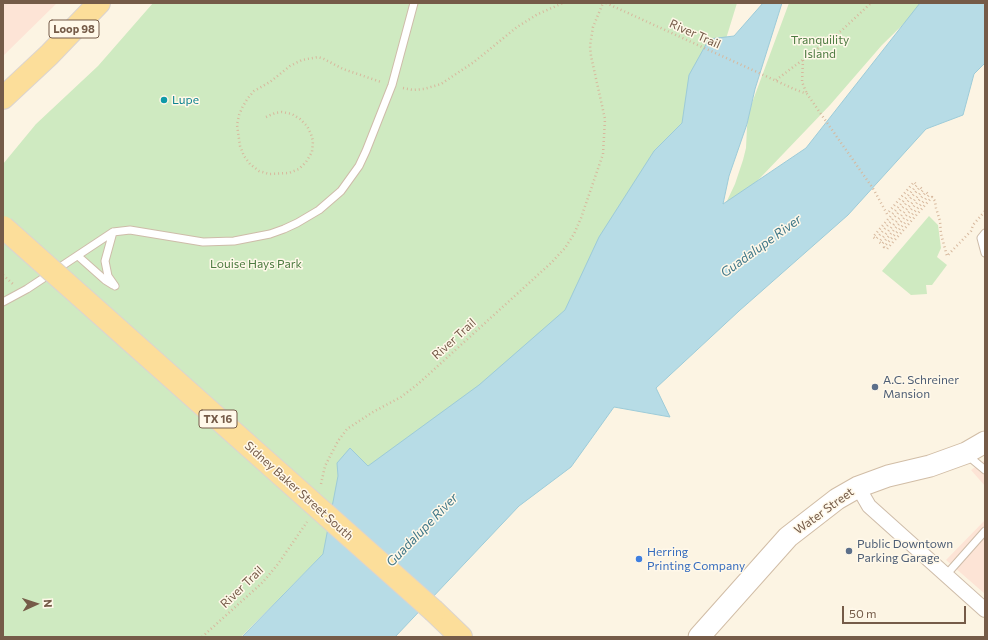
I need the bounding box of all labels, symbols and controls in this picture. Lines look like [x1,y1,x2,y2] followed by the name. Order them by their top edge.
[667,16,723,52] street label: River Trail
[49,20,99,38] road number: Loop 98
[791,33,849,61] park label: Tranquility Island
[172,93,199,107] place label: Lupe
[159,95,169,105] marker: Lupe
[718,211,804,281] water label: Guadalupe River
[210,257,302,271] park label: Louise Hays Park
[429,315,479,363] street label: River Trail
[883,373,959,401] place label: A.C. Schreiner Mansion
[870,382,880,392] marker: A.C. Schreiner Mansion
[199,410,237,428] road number: TX 16
[242,438,356,544] street label: Sidney Baker Street South
[791,485,857,537] street label: Water Street
[383,490,461,570] water label: Guadalupe River
[857,537,953,565] place label: Public Downtown Parking Garage
[647,545,745,573] place label: Herring Printing Company
[844,546,854,556] marker: Public Downtown Parking Garage
[634,554,644,564] marker: Herring Printing Company
[217,563,267,611] street label: River Trail
[16,584,56,624] north arrow
[844,598,968,624] scale bar
[42,599,55,608] text: N
[849,606,877,620] text: 50 m

